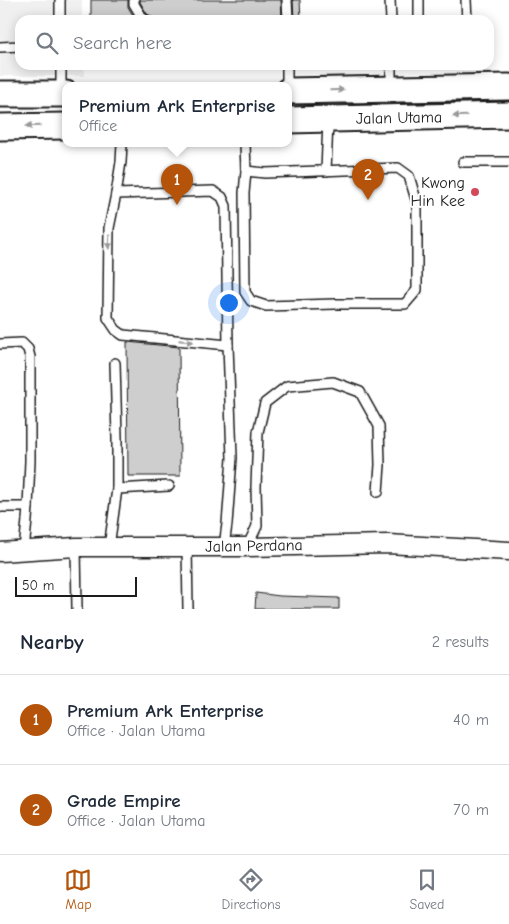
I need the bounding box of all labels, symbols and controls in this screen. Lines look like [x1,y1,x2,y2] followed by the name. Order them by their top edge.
[15,15,494,70] search box
[33,29,61,57] icon: search
[73,32,172,54] text: Search here
[62,82,292,147] popup
[329,86,345,94] one-way arrow
[79,95,275,117] text: Premium Ark Enterprise
[356,108,442,128] street label: Jalan Utama
[452,112,468,120] one-way arrow
[79,117,117,135] text: Office
[25,123,41,131] one-way arrow
[352,159,384,200] pin: 2
[161,164,193,205] pin: 1
[411,174,465,210] place label: Kwong Hin Kee
[469,186,481,198] marker: Kwong Hin Kee
[104,234,112,250] one-way arrow
[216,290,242,316] your location
[178,337,194,345] one-way arrow
[205,536,303,556] street label: Jalan Perdana
[15,574,138,597] scale bar
[22,577,54,594] text: 50 m
[20,630,84,654] text: Nearby
[432,633,489,651] text: 2 results
[67,700,263,722] text: Premium Ark Enterprise
[33,711,39,729] text: 1
[453,711,489,729] text: 40 m
[67,722,206,740] text: Office · Jalan Utama
[67,790,181,812] text: Grade Empire
[32,801,40,819] text: 2
[453,801,489,819] text: 70 m
[67,812,206,830] text: Office · Jalan Utama
[64,866,92,913] tab: Map
[221,866,281,913] tab: Directions
[410,866,445,913] tab: Saved

